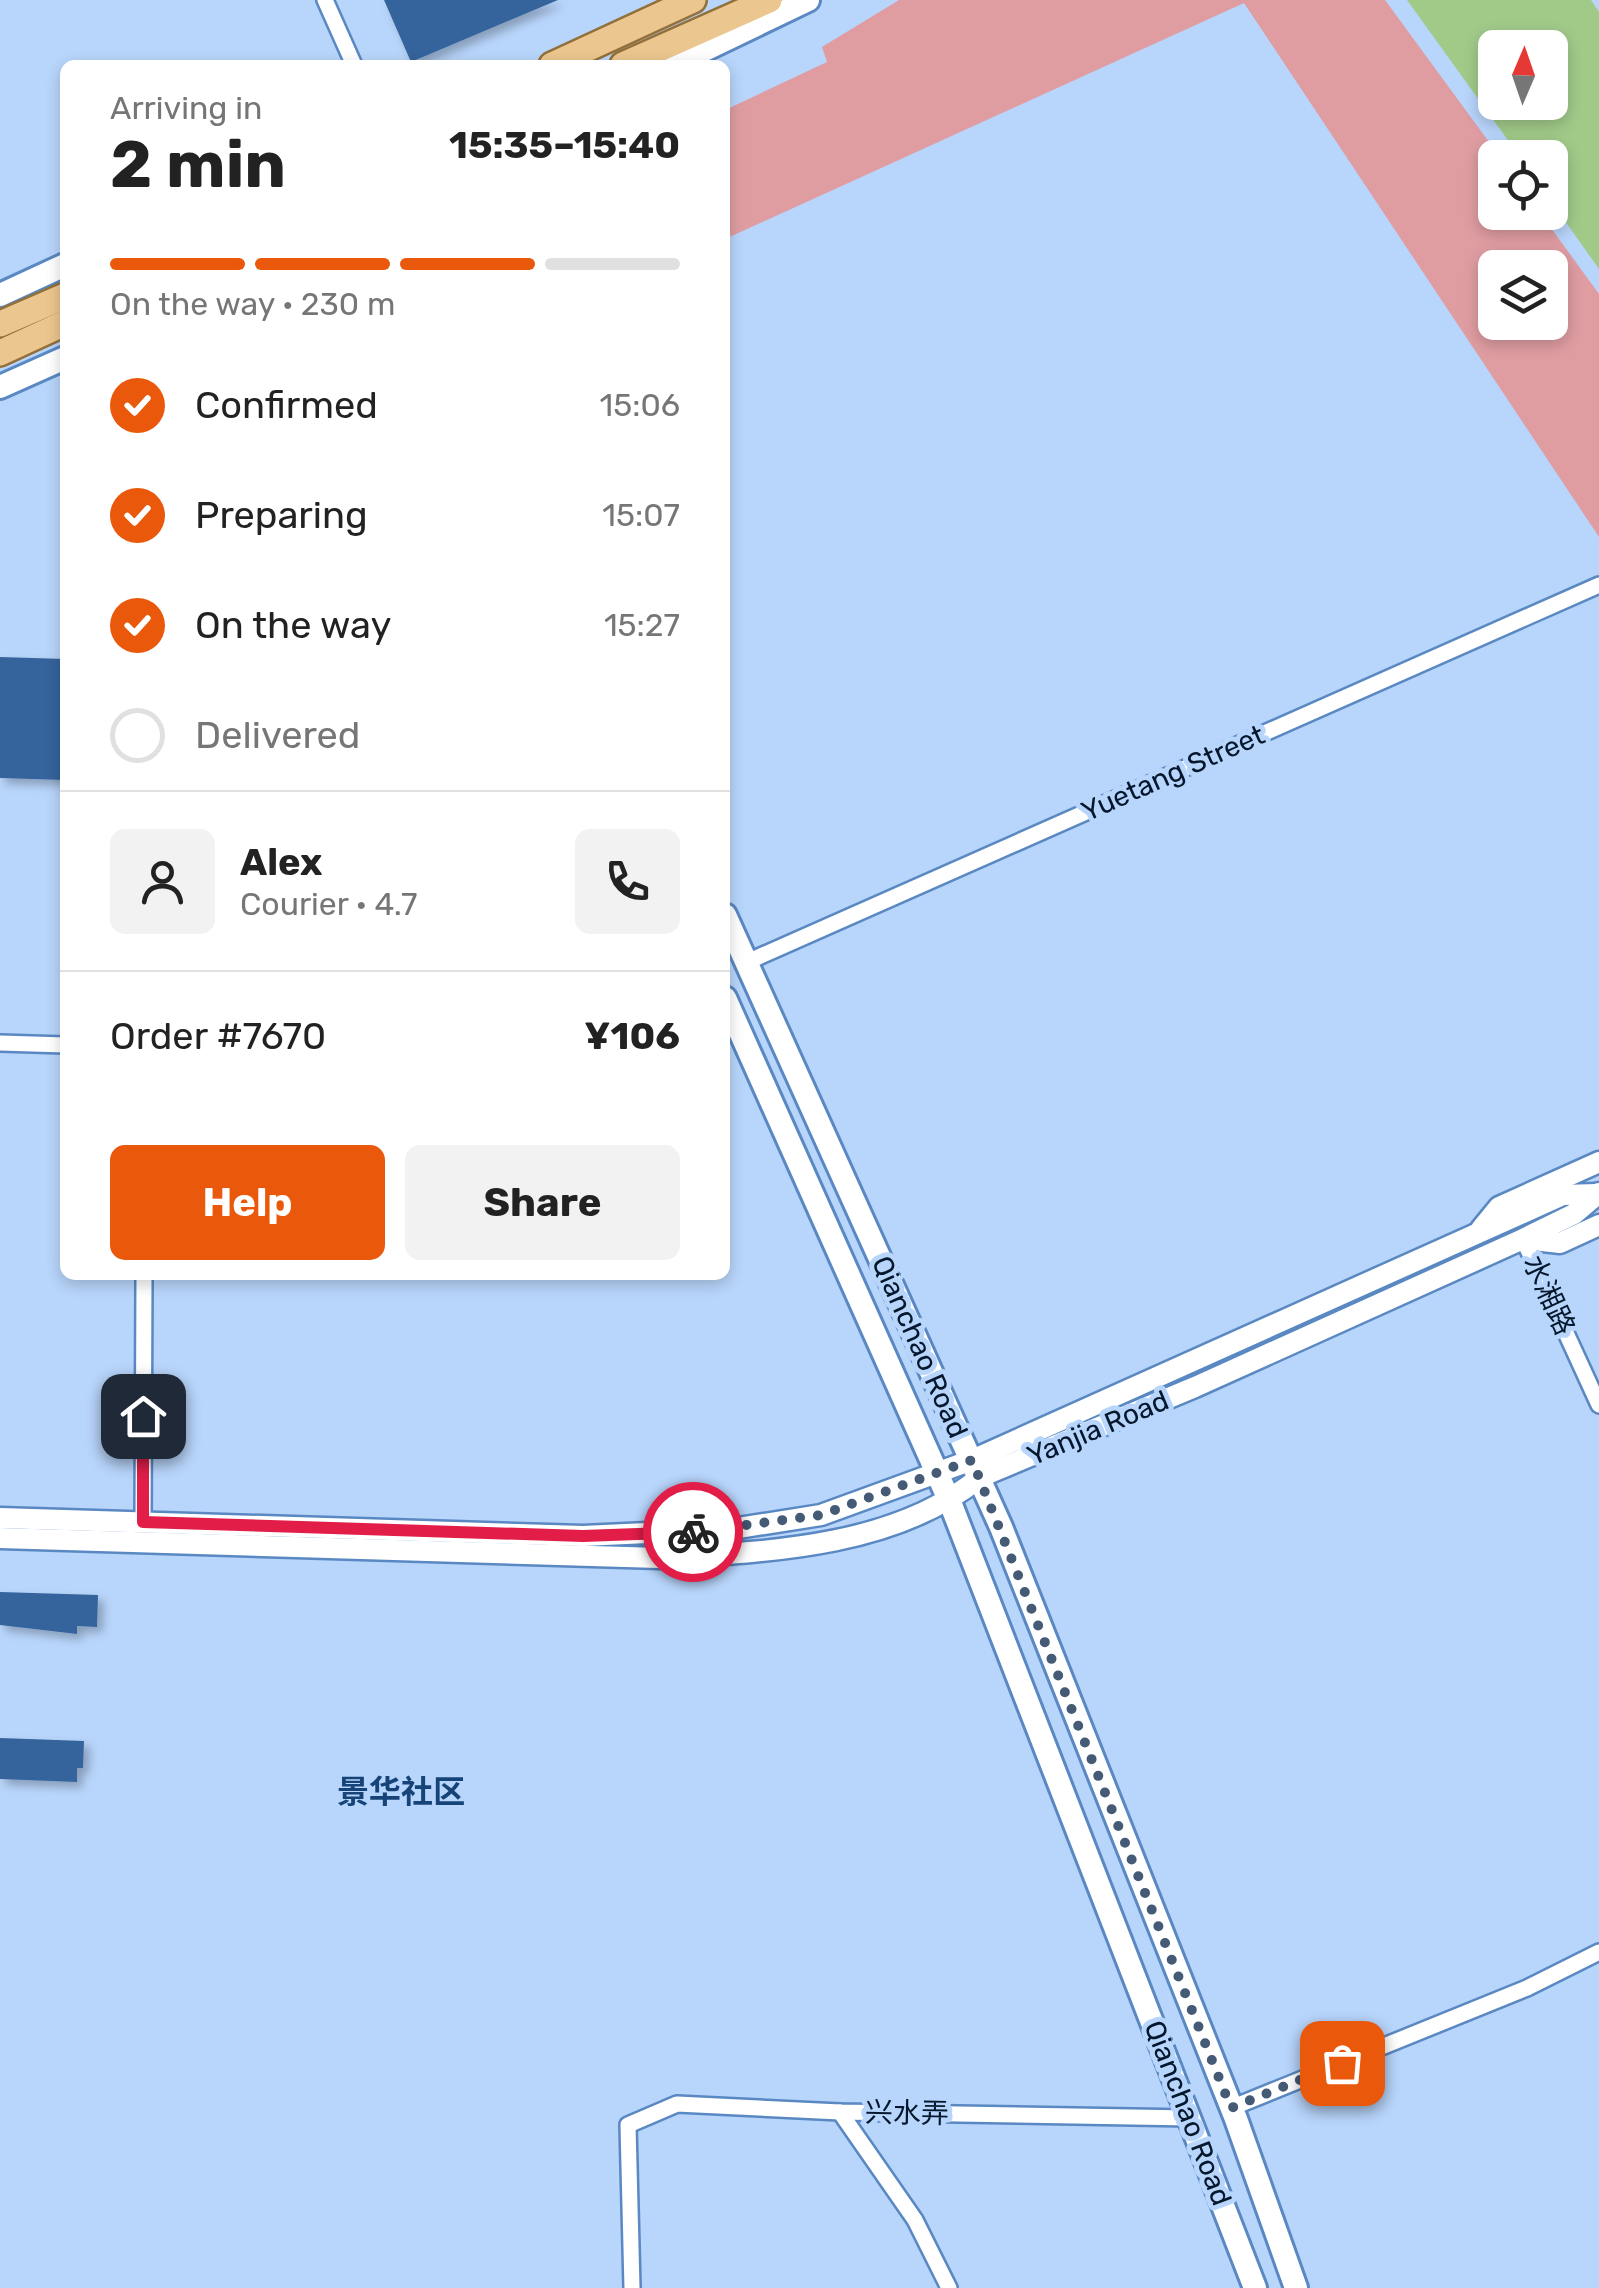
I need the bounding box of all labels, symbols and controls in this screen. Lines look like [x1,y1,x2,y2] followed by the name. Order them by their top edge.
[1478,30,1568,120] north arrow
[1478,30,1568,340] map controls
[110,89,262,127] text: Arriving in
[449,122,680,168] text: 15:35–15:40
[110,126,286,203] text: 2 min
[1478,140,1568,230] button: locate
[1478,250,1568,340] button: layers
[110,285,395,323] text: On the way · 230 m
[110,378,165,433] icon: check
[195,382,378,428] text: Confirmed
[599,386,680,424] text: 15:06
[110,488,165,543] icon: check
[195,492,368,538] text: Preparing
[602,496,680,534] text: 15:07
[110,598,165,653] icon: check
[195,602,391,648] text: On the way
[604,606,680,644] text: 15:27
[195,712,360,758] text: Delivered
[1076,718,1270,828] street label: Yuetang Street
[110,829,215,934] button: person
[575,829,680,934] button: phone
[240,839,322,885] text: Alex
[240,885,417,923] text: Courier · 4.7
[110,1013,326,1059] text: Order #7670
[584,1013,680,1059] text: ¥106
[110,1145,385,1260] button: Help
[405,1145,680,1260] button: Share
[1516,1250,1582,1340] street label: 水湘路
[865,1251,975,1443] street label: Qianchao Road
[101,1374,186,1459] pin
[1022,1383,1174,1473] street label: Yanjia Road
[116,1389,171,1444] icon: home
[643,1482,743,1582] courier
[666,1505,721,1560] icon: bike
[337,1773,465,1811] district label: 景华社区
[1138,2016,1238,2210] street label: Qianchao Road
[1300,2021,1385,2106] pin
[1315,2036,1370,2091] icon: bag
[865,2096,949,2130] street label: 兴水弄

